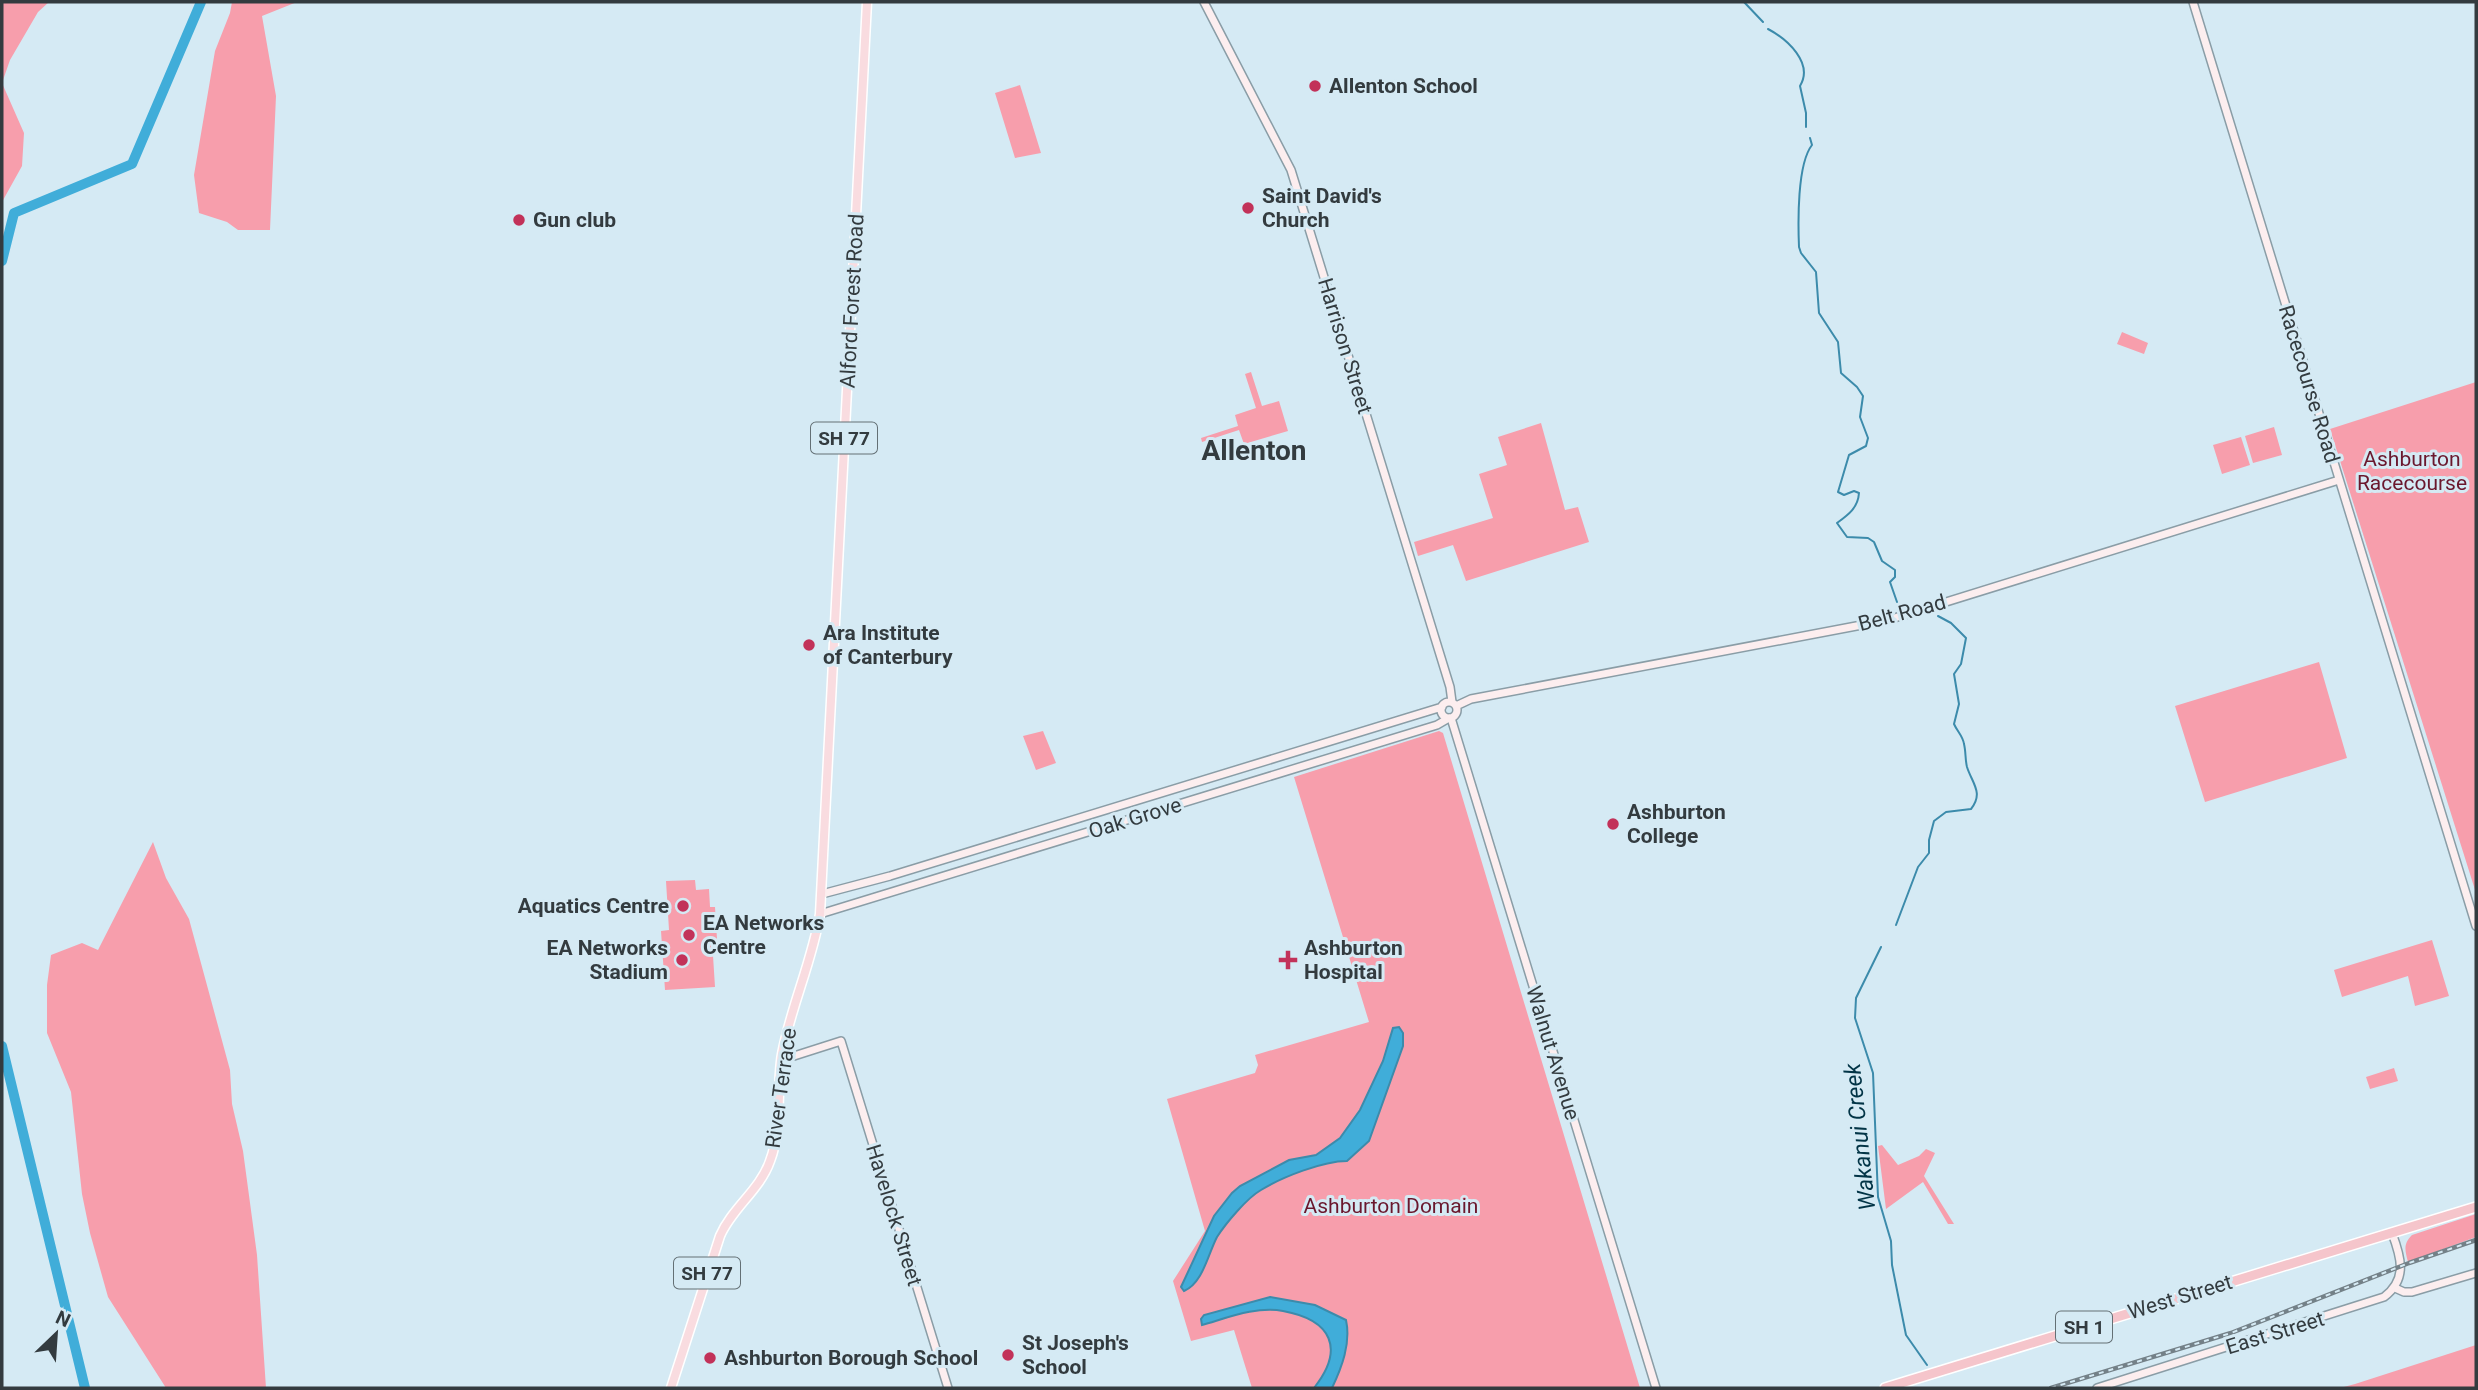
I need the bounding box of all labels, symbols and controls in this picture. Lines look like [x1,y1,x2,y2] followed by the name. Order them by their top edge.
[1329,74,1478,98] place label: Allenton School
[1307,78,1323,94] marker: Allenton School
[1262,184,1382,232] place label: Saint David's Church
[1240,200,1256,216] marker: Saint David's Church
[533,208,616,232] place label: Gun club
[511,212,527,228] marker: Gun club
[835,213,869,389] street label: Alford Forest Road
[1313,275,1377,417] street label: Harrison Street
[2274,302,2344,466] street label: Racecourse Road
[811,422,877,453] road number: SH 77
[1201,434,1307,467] district label: Allenton
[2357,447,2467,495] park label: Ashburton Racecourse
[1856,590,1948,636] street label: Belt Road
[823,621,953,669] place label: Ara Institute of Canterbury
[801,637,817,653] marker: Ara Institute of Canterbury
[1086,792,1184,844] street label: Oak Grove
[1627,800,1726,848] place label: Ashburton College
[1605,816,1621,832] marker: Ashburton College
[518,894,669,918] place label: Aquatics Centre
[675,898,691,914] marker: Aquatics Centre
[703,911,825,959] place label: EA Networks Centre
[681,927,697,943] marker: EA Networks Centre
[547,936,668,984] place label: EA Networks Stadium
[1304,936,1403,984] place label: Ashburton Hospital
[1278,950,1298,970] marker: Ashburton Hospital
[674,952,690,968] marker: EA Networks Stadium
[1521,983,1585,1123] street label: Walnut Avenue
[761,1026,801,1150] street label: River Terrace
[1839,1062,1881,1212] water label: Wakanui Creek
[861,1141,927,1289] street label: Havelock Street
[1304,1194,1478,1218] park label: Ashburton Domain
[674,1258,740,1288] road number: SH 77
[2125,1270,2235,1324] street label: West Street
[21,1299,91,1369] north arrow
[52,1306,74,1332] text: N
[2223,1307,2327,1359] street label: East Street
[2056,1312,2112,1343] road number: SH 1
[1022,1331,1129,1379] place label: St Joseph's School
[724,1346,978,1370] place label: Ashburton Borough School
[1000,1347,1016,1363] marker: St Joseph's School
[702,1350,718,1366] marker: Ashburton Borough School

